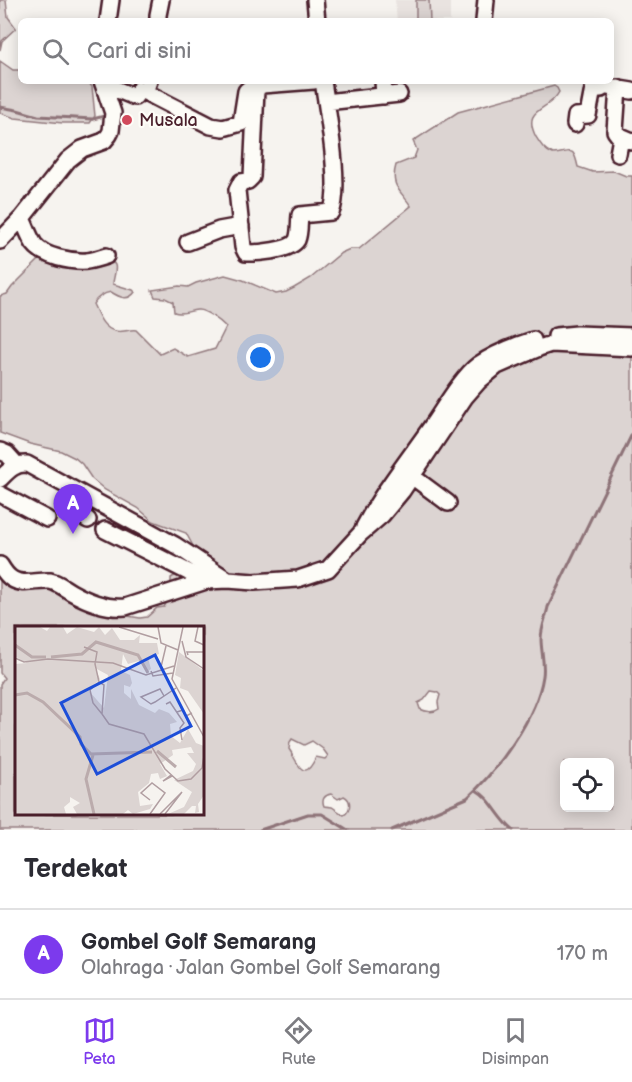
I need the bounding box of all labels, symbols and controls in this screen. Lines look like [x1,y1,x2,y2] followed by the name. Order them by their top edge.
[18,18,614,84] search box
[39,35,72,68] icon: search
[87,38,191,65] text: Cari di sini
[139,110,198,131] place label: Musala
[120,113,134,127] marker: Musala
[246,343,275,372] your location
[54,484,92,534] pin: A
[15,626,204,815] inset map
[560,758,614,812] map controls
[560,758,614,812] button: locate
[24,854,127,885] text: Terdekat
[81,929,316,956] text: Gombel Golf Semarang
[37,942,50,966] text: A
[557,942,608,966] text: 170 m
[81,956,440,980] text: Olahraga · Jalan Gombel Golf Semarang
[83,1014,116,1069] tab: Peta
[282,1014,316,1069] tab: Rute
[481,1014,549,1069] tab: Disimpan

